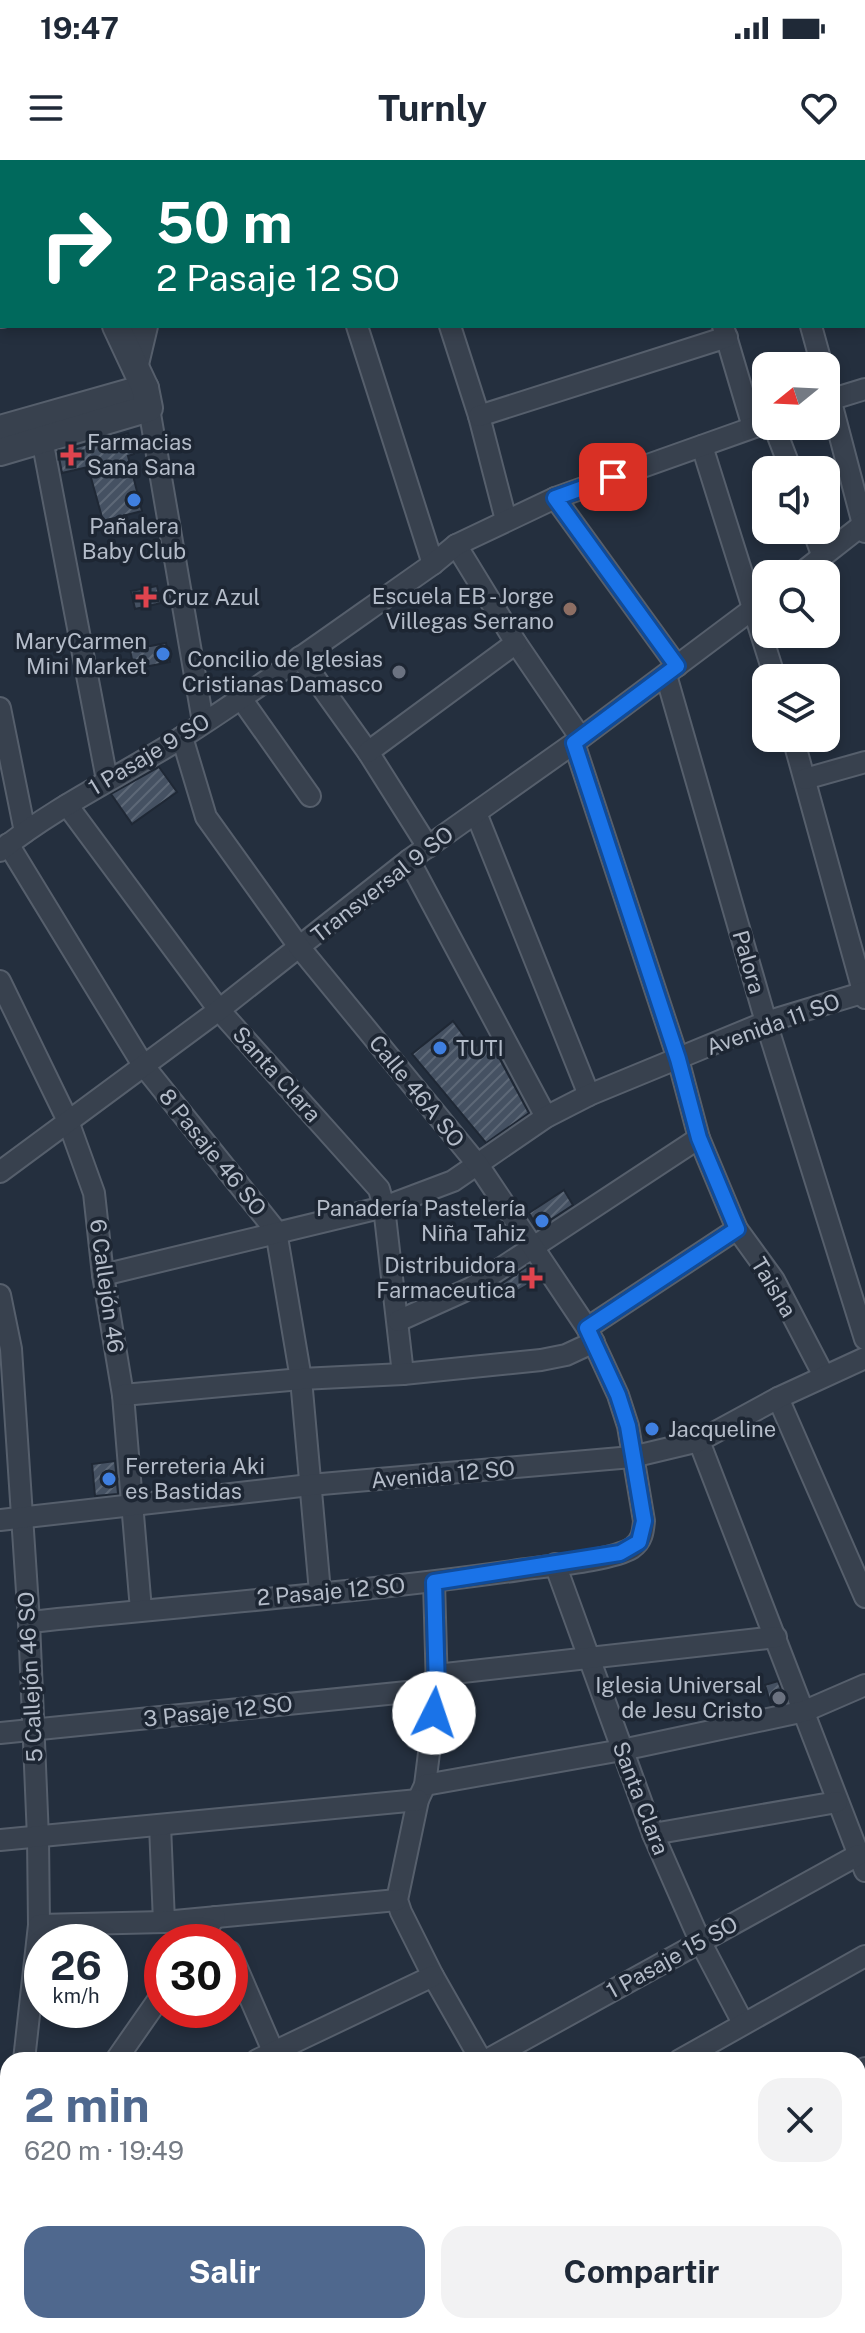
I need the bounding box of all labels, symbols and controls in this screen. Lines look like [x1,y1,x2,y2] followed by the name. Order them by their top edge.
[40,10,119,46] text: 19:47
[24,86,68,130] icon: menu
[797,86,841,130] icon: heart
[378,87,487,129] text: Turnly
[156,190,293,256] text: 50 m
[24,192,128,296] icon: right
[156,257,400,299] text: 2 Pasaje 12 SO
[752,352,840,440] north arrow
[752,352,840,752] map controls
[87,429,196,480] place label: Farmacias Sana Sana
[579,443,647,511] pin
[62,446,80,464] marker: Farmacias Sana Sana
[591,455,635,499] icon: arrive
[752,456,840,544] button: sound
[125,491,143,509] marker: Pañalera Baby Club
[82,513,186,564] place label: Pañalera Baby Club
[752,560,840,648] button: search
[372,583,554,634] place label: Escuela EB - Jorge Villegas Serrano
[162,584,260,610] place label: Cruz Azul
[137,588,155,606] marker: Cruz Azul
[561,600,579,618] marker: Escuela EB - Jorge Villegas Serrano
[15,628,147,679] place label: MaryCarmen Mini Market
[154,645,172,663] marker: MaryCarmen Mini Market
[182,646,383,697] place label: Concilio de Iglesias Cristianas Damasco
[390,663,408,681] marker: Concilio de Iglesias Cristianas Damasco
[752,664,840,752] button: layers
[84,708,214,800] street label: 1 Pasaje 9 SO
[306,820,458,948] street label: Transversal 9 SO
[728,927,770,997] street label: Palora
[703,988,843,1060] street label: Avenida 11 SO
[227,1021,327,1127] street label: Santa Clara
[364,1030,470,1152] street label: Calle 46A SO
[456,1035,504,1061] place label: TUTI
[431,1039,449,1057] marker: TUTI
[154,1083,272,1221] street label: 8 Pasaje 46 SO
[316,1195,526,1246] place label: Panadería Pastelería Niña Tahiz
[533,1212,551,1230] marker: Panadería Pastelería Niña Tahiz
[85,1217,129,1355] street label: 6 Callejón 46
[376,1252,516,1303] place label: Distribuidora Farmaceutica
[746,1252,802,1322] street label: Taisha
[523,1269,541,1287] marker: Distribuidora Farmaceutica
[668,1416,776,1442] place label: Jacqueline
[643,1420,661,1438] marker: Jacqueline
[125,1453,265,1504] place label: Ferreteria Aki es Bastidas
[370,1455,516,1493] street label: Avenida 12 SO
[100,1470,118,1488] marker: Ferreteria Aki es Bastidas
[256,1572,406,1610] street label: 2 Pasaje 12 SO
[13,1591,47,1763] street label: 5 Callejón 46 SO
[392,1671,476,1755] position arrow
[595,1672,763,1723] place label: Iglesia Universal de Jesu Cristo
[770,1689,788,1707] marker: Iglesia Universal de Jesu Cristo
[142,1690,294,1732] street label: 3 Pasaje 12 SO
[607,1738,675,1858] street label: Santa Clara
[602,1910,742,2004] street label: 1 Pasaje 15 SO
[144,1924,248,2028] speed limit sign: 30
[50,1942,102,1989] text: 26
[52,1984,100,2008] text: km/h
[24,2076,150,2133] text: 2 min
[758,2078,842,2162] button: close
[24,2135,184,2166] text: 620 m · 19:49
[24,2226,425,2318] button: Salir
[441,2226,842,2318] button: Compartir

